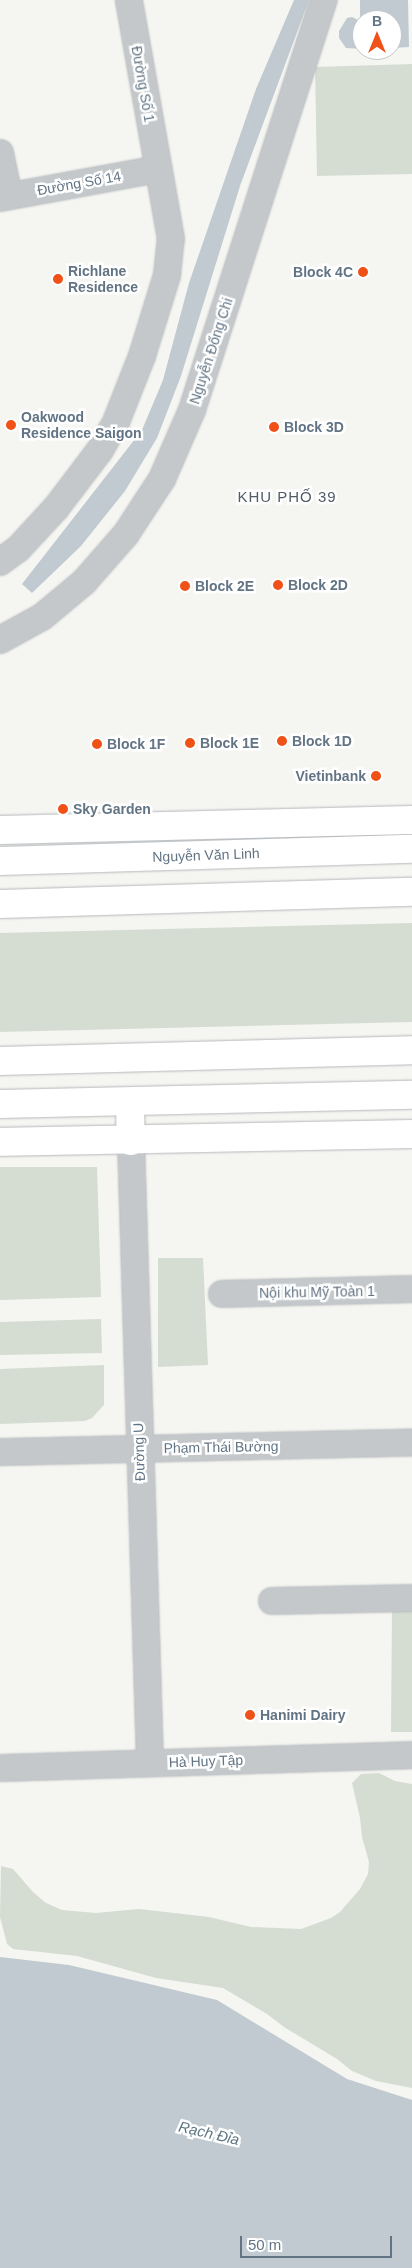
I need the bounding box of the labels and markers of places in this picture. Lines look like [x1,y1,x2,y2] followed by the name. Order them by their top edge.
[68,263,138,296] place label: Richlane Residence
[293,264,353,280] place label: Block 4C
[357,266,369,278] marker: Block 4C
[52,273,64,285] marker: Richlane Residence
[21,409,142,442] place label: Oakwood Residence Saigon
[5,419,17,431] marker: Oakwood Residence Saigon
[284,419,344,435] place label: Block 3D
[268,421,280,433] marker: Block 3D
[288,577,348,593] place label: Block 2D
[195,578,254,594] place label: Block 2E
[272,579,284,591] marker: Block 2D
[179,580,191,592] marker: Block 2E
[292,733,352,749] place label: Block 1D
[200,735,259,751] place label: Block 1E
[276,735,288,747] marker: Block 1D
[107,736,165,752] place label: Block 1F
[184,737,196,749] marker: Block 1E
[91,738,103,750] marker: Block 1F
[295,768,366,784] place label: Vietinbank
[370,770,382,782] marker: Vietinbank
[73,801,151,817] place label: Sky Garden
[57,803,69,815] marker: Sky Garden
[260,1707,346,1723] place label: Hanimi Dairy
[244,1709,256,1721] marker: Hanimi Dairy

